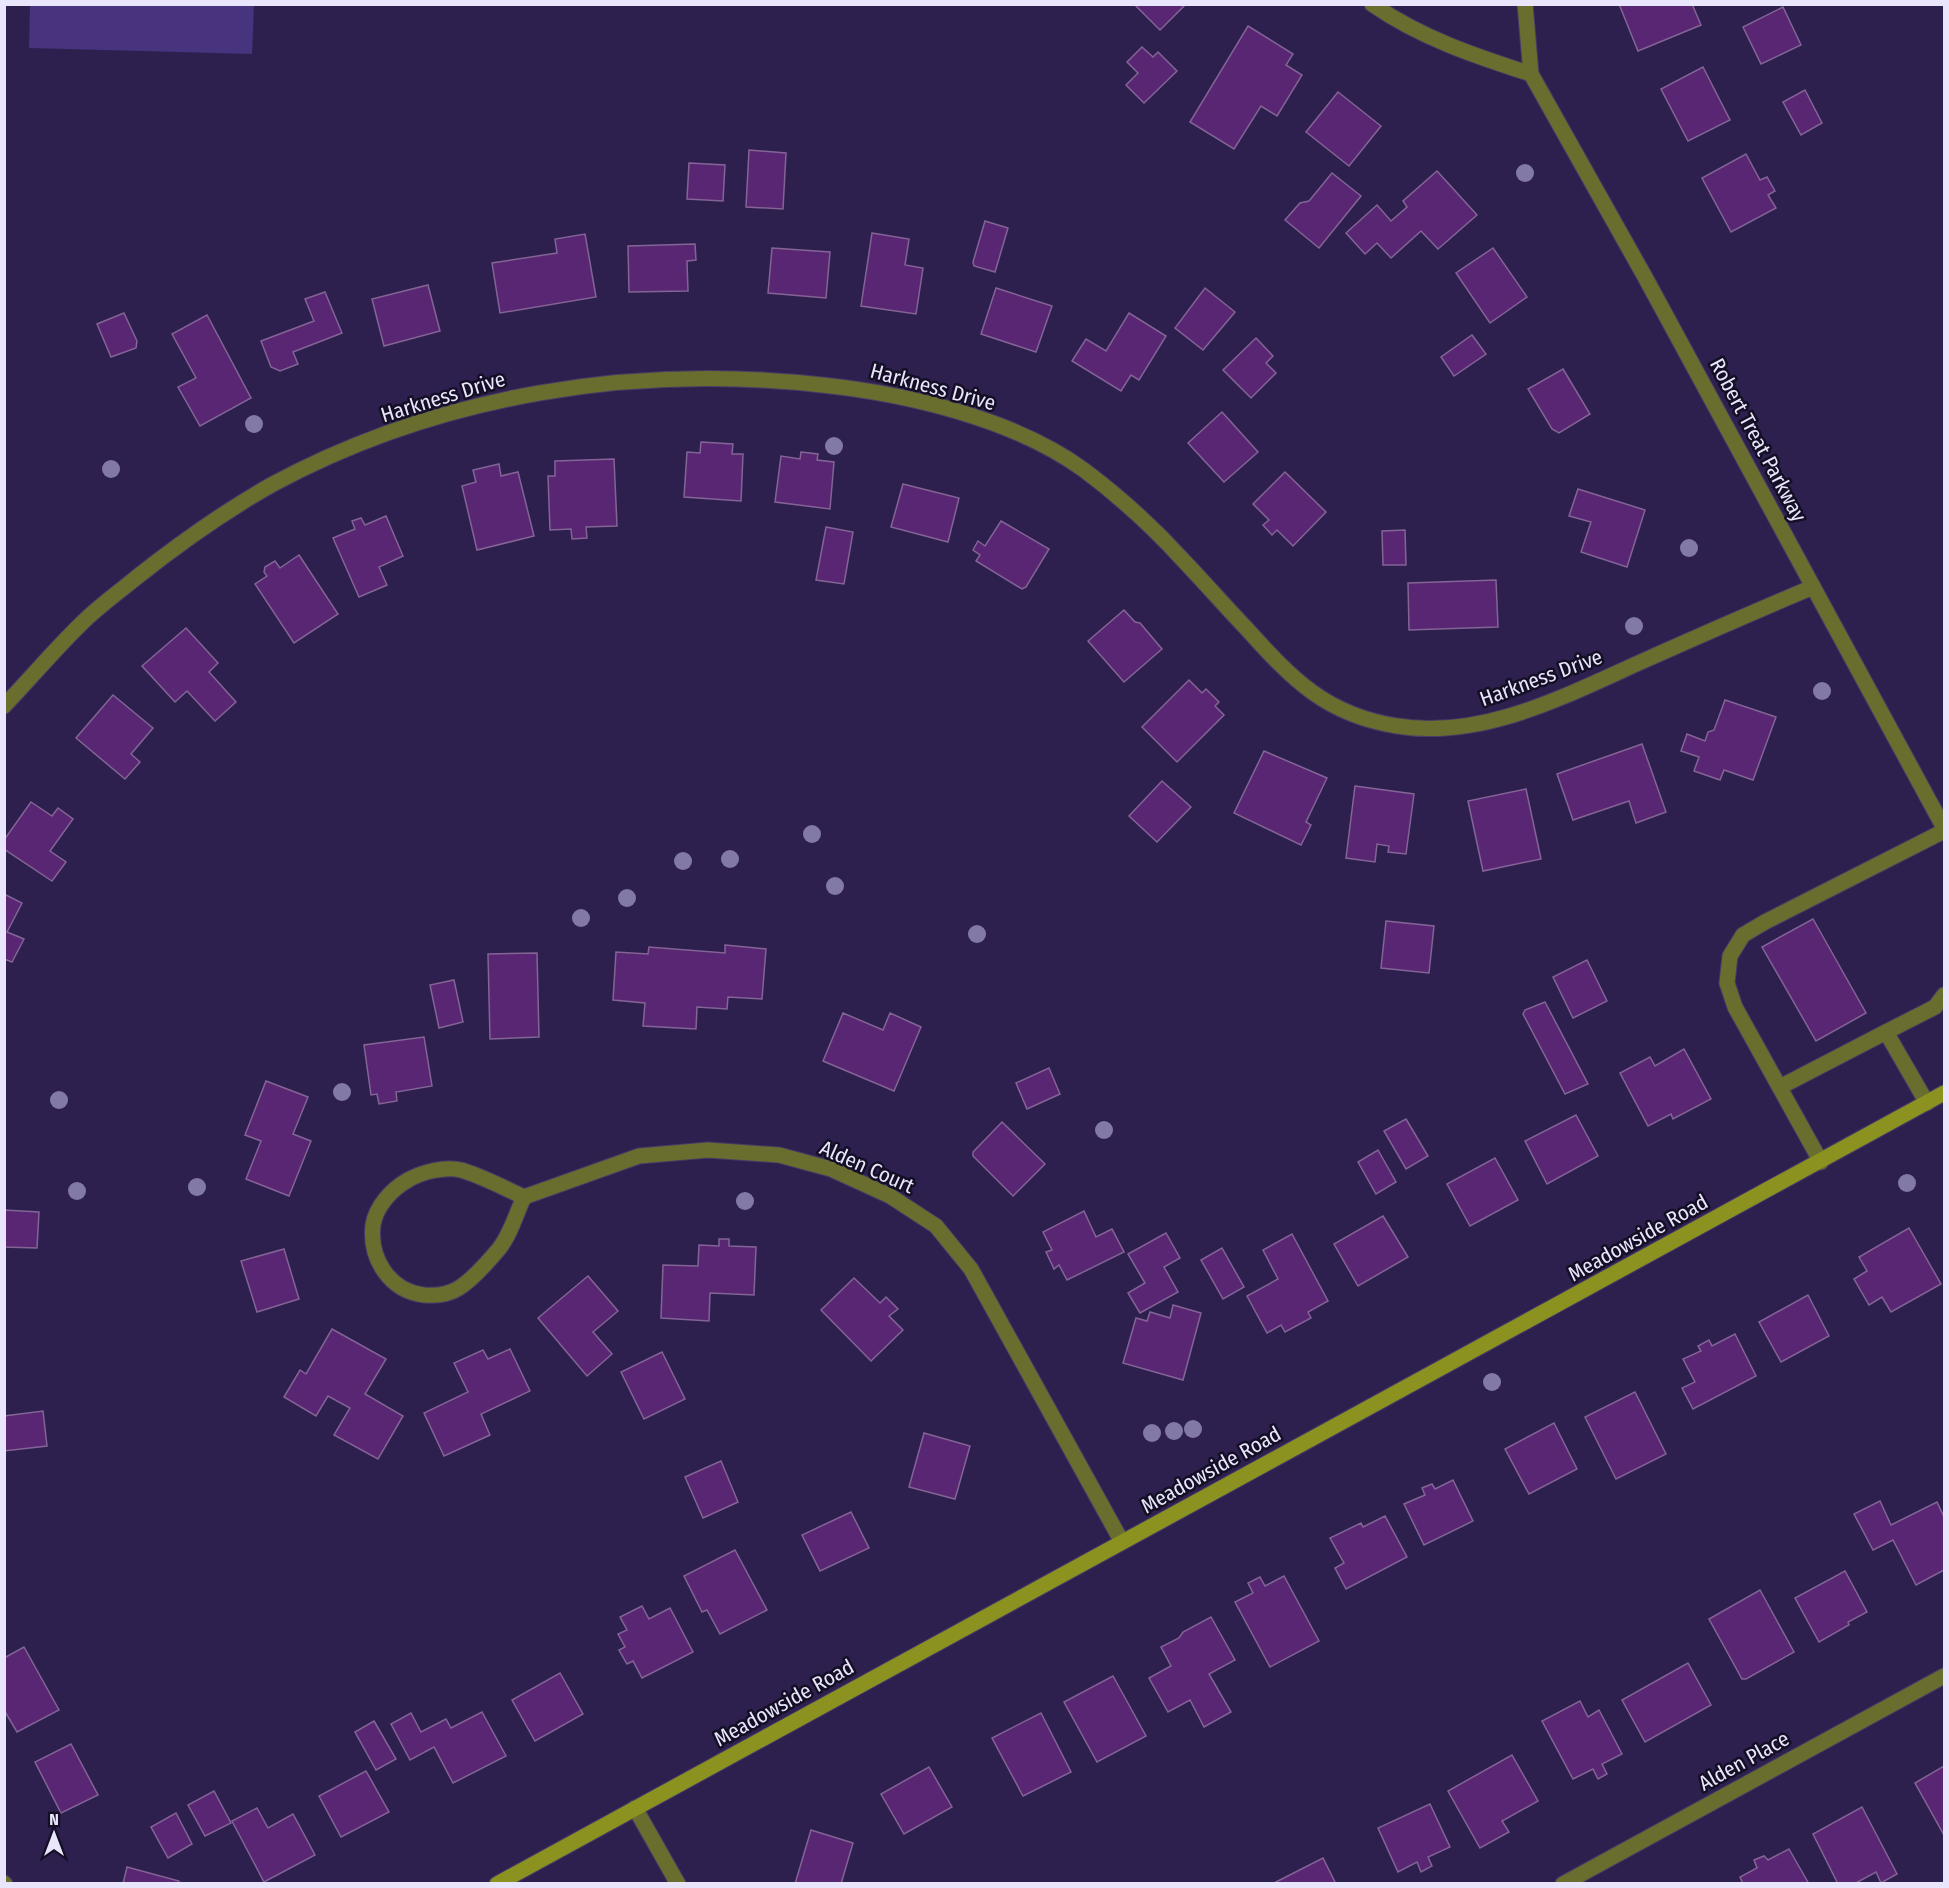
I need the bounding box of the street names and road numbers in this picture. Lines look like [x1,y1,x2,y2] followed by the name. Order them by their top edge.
[1704,354,1812,527] street label: Robert Treat Parkway
[867,358,999,416] street label: Harkness Drive
[378,366,508,428] street label: Harkness Drive
[1476,644,1606,712] street label: Harkness Drive
[816,1135,918,1199] street label: Alden Court
[1564,1189,1712,1287] street label: Meadowside Road
[1137,1421,1285,1519] street label: Meadowside Road
[710,1654,858,1752] street label: Meadowside Road
[1694,1725,1794,1797] street label: Alden Place

